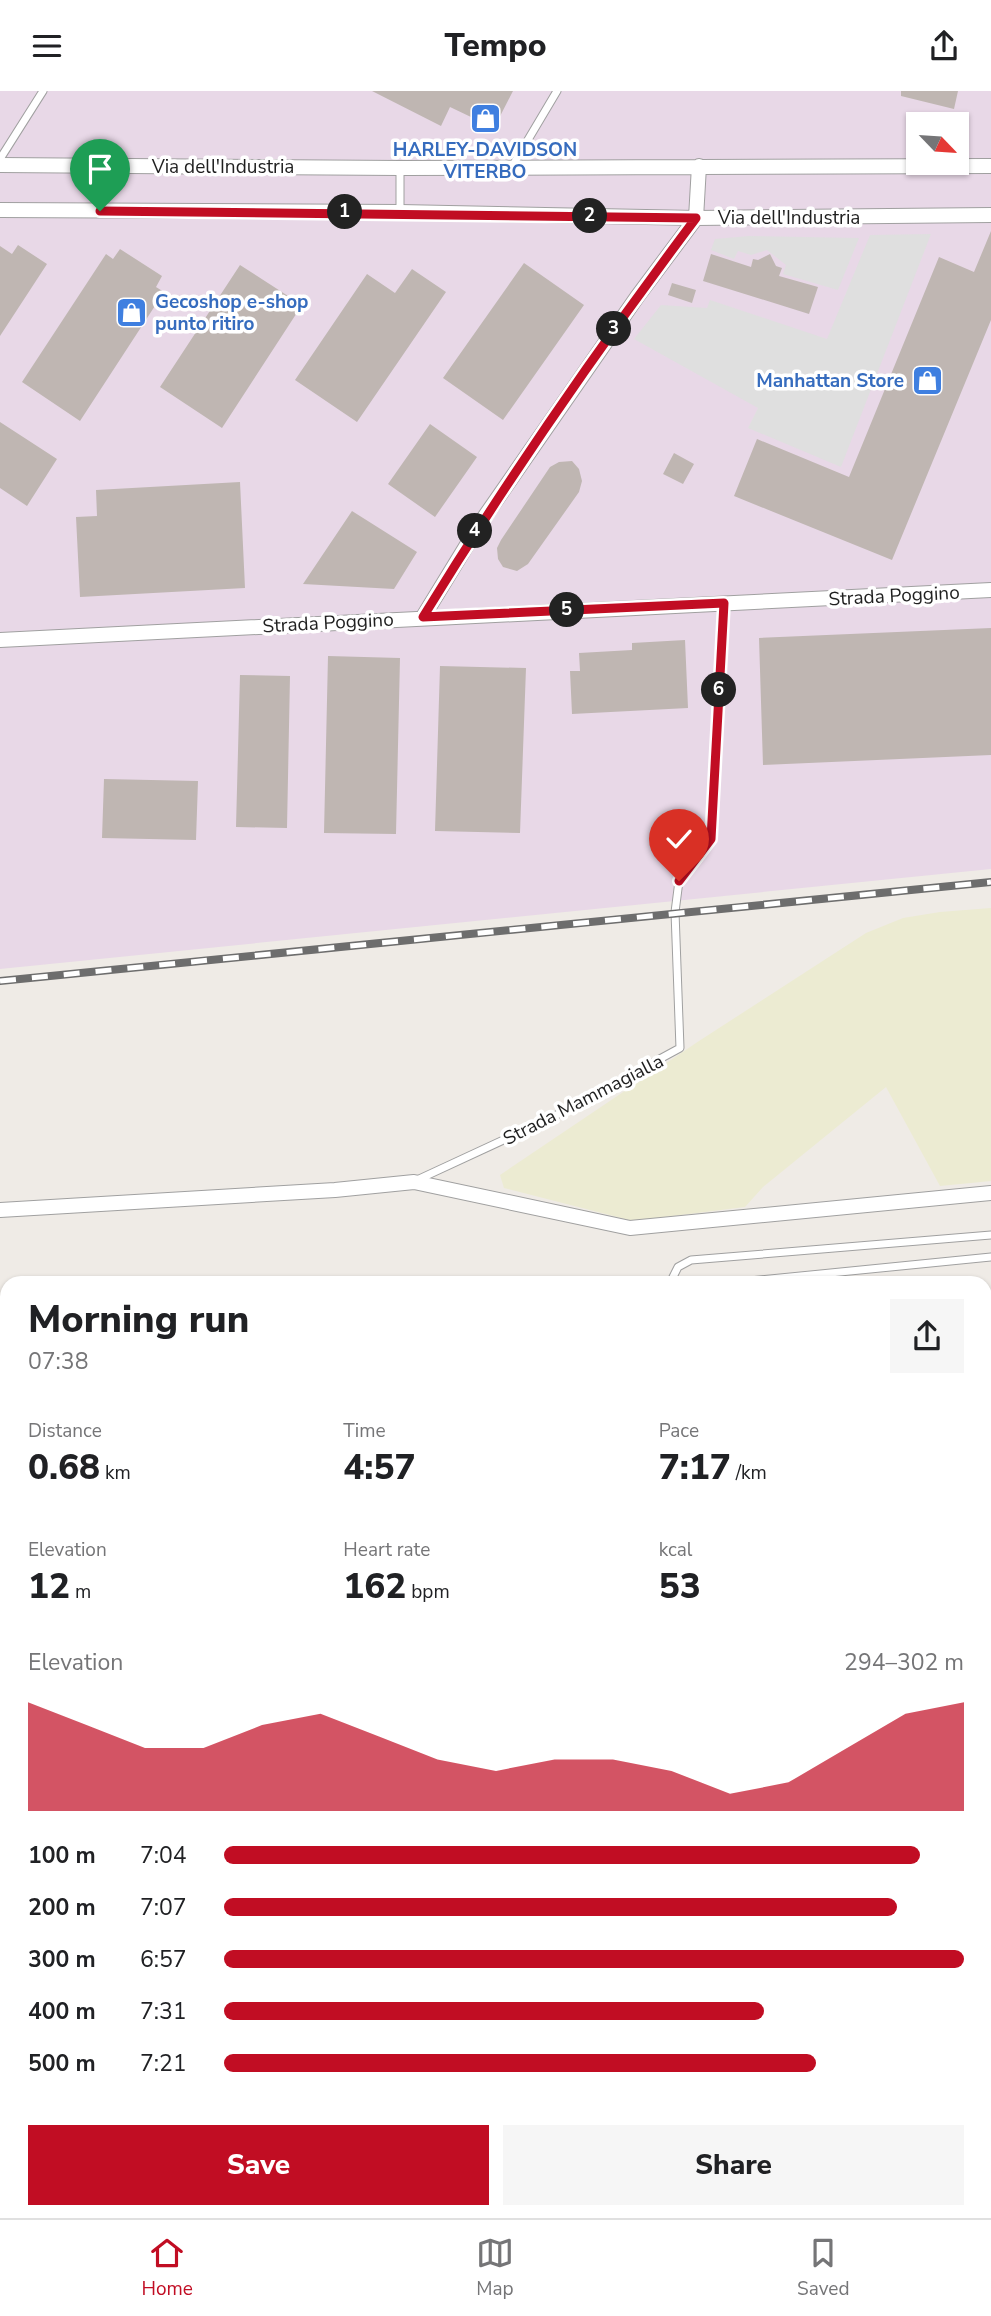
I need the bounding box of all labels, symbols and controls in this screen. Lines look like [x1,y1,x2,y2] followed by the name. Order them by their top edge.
[444,24,547,67] text: Tempo
[28,27,66,65] icon: menu
[925,27,963,65] icon: share
[468,101,502,135] shop icon: HARLEY-DAVIDSON VITERBO
[906,112,970,175] north arrow
[906,112,969,175] map controls
[393,137,577,185] place label: HARLEY-DAVIDSON VITERBO
[70,139,130,211] pin
[81,150,119,188] icon: arrive
[151,154,294,180] street label: Via dell'Industria
[328,195,362,229] pin: 1
[339,198,350,224] text: 1
[572,199,608,233] pin: 2
[584,202,595,228] text: 2
[717,205,860,231] street label: Via dell'Industria
[155,289,308,337] place label: Gecoshop e-shop punto ritiro
[115,295,149,329] shop icon: Gecoshop e-shop punto ritiro
[596,311,632,347] pin: 3
[608,315,619,341] text: 3
[910,363,944,397] shop icon: Manhattan Store
[756,368,904,394] place label: Manhattan Store
[458,513,492,549] pin: 4
[469,517,480,543] text: 4
[828,580,960,612] street label: Strada Poggino
[550,593,584,627] pin: 5
[561,596,572,622] text: 5
[262,607,394,639] street label: Strada Poggino
[702,673,736,707] pin: 6
[713,676,724,702] text: 6
[649,809,709,881] pin
[660,820,698,858] icon: check
[499,1048,668,1152] street label: Strada Mammagialla
[28,1294,249,1345] text: Morning run
[890,1299,964,1373] button: share
[28,1346,88,1377] text: 07:38
[28,1418,102,1444] text: Distance
[343,1418,386,1444] text: Time
[659,1418,699,1444] text: Pace
[28,1444,100,1491] text: 0.68
[343,1444,415,1491] text: 4:57
[659,1444,731,1491] text: 7:17
[100,1460,131,1486] text: km
[731,1460,767,1486] text: /km
[28,1537,107,1563] text: Elevation
[343,1537,430,1563] text: Heart rate
[659,1537,692,1563] text: kcal
[28,1563,70,1610] text: 12
[343,1563,406,1610] text: 162
[659,1563,701,1610] text: 53
[70,1579,91,1605] text: m
[406,1579,450,1605] text: bpm
[28,1647,123,1678] text: Elevation
[844,1647,964,1678] text: 294–302 m
[28,1840,96,1871] text: 100 m
[140,1840,187,1871] text: 7:04
[28,1892,96,1923] text: 200 m
[140,1892,187,1923] text: 7:07
[28,1944,96,1975] text: 300 m
[140,1944,187,1975] text: 6:57
[28,1996,96,2027] text: 400 m
[140,1996,187,2027] text: 7:31
[28,2048,96,2079] text: 500 m
[140,2048,187,2079] text: 7:21
[28,2125,489,2205] button: Save
[503,2125,964,2205] button: Share
[142,2234,193,2302] tab: Home
[476,2234,514,2302] tab: Map
[797,2234,849,2302] tab: Saved

